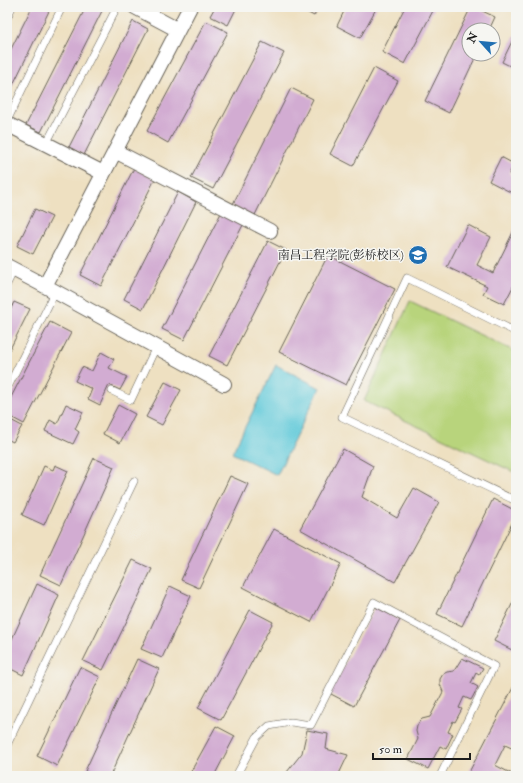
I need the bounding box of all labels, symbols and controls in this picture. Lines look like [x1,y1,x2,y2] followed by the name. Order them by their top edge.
[461,22,501,62] north arrow
[464,29,481,46] text: N
[407,244,429,266] school or university icon: 南昌工程学院(彭桥校区)
[277,248,404,263] place label: 南昌工程学院(彭桥校区)
[373,735,470,761] scale bar
[379,742,403,757] text: 50 m

